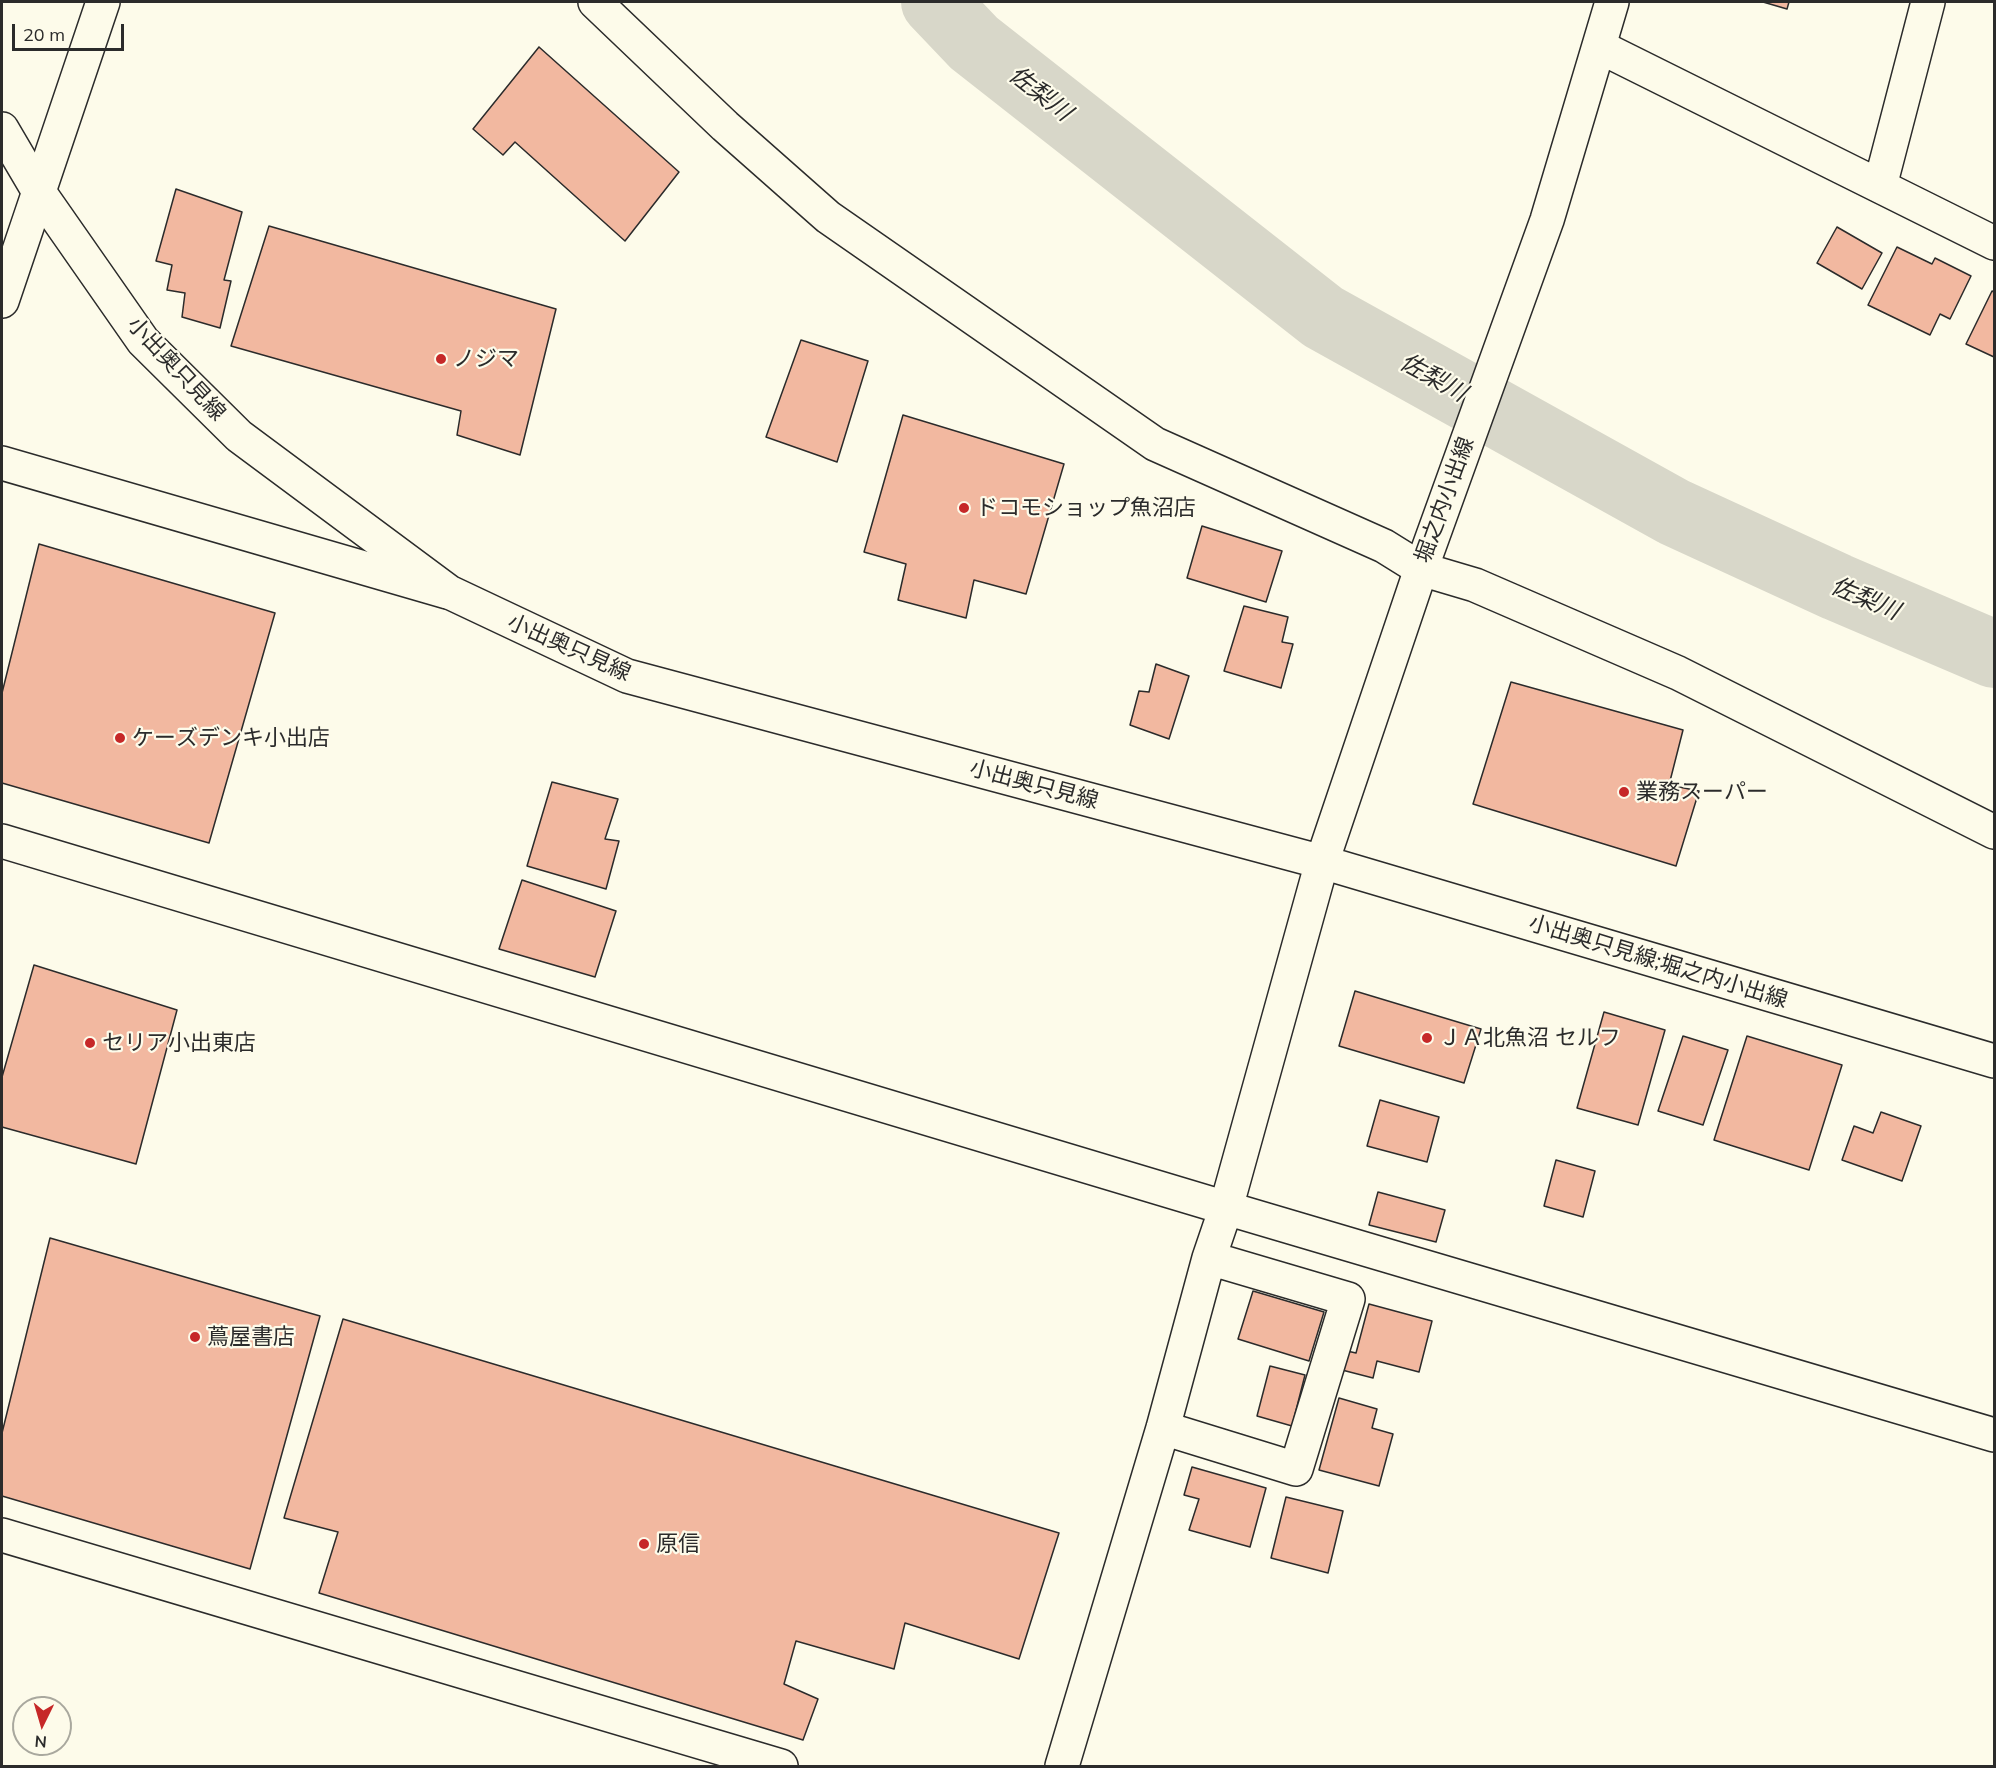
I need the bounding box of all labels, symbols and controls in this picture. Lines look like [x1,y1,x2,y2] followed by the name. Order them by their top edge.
[15,12,128,50] scale bar
[23,23,65,46] text: 20 m
[1003,60,1077,128] water label: 佐梨川
[121,312,231,426] street label: 小出奥只見線
[453,346,519,372] place label: ノジマ
[1395,348,1471,408] water label: 佐梨川
[434,352,448,366] marker: ノジマ
[1410,433,1480,567] street label: 堀之内小出線
[976,495,1196,521] place label: ドコモショップ魚沼店
[957,501,971,515] marker: ドコモショップ魚沼店
[1826,572,1904,626] water label: 佐梨川
[503,609,635,687] street label: 小出奥只見線
[132,725,330,751] place label: ケーズデンキ小出店
[113,731,127,745] marker: ケーズデンキ小出店
[967,755,1101,815] street label: 小出奥只見線
[1636,779,1768,805] place label: 業務スーパー
[1617,785,1631,799] marker: 業務スーパー
[1526,910,1790,1014] street label: 小出奥只見線;堀之内小出線
[1439,1025,1621,1051] place label: ＪＡ北魚沼 セルフ
[102,1030,256,1056] place label: セリア小出東店
[1420,1031,1434,1045] marker: ＪＡ北魚沼 セルフ
[83,1036,97,1050] marker: セリア小出東店
[207,1324,295,1350] place label: 蔦屋書店
[188,1330,202,1344] marker: 蔦屋書店
[656,1531,700,1557] place label: 原信
[637,1537,651,1551] marker: 原信
[12,1696,72,1756] north arrow
[34,1731,48,1752] text: N

